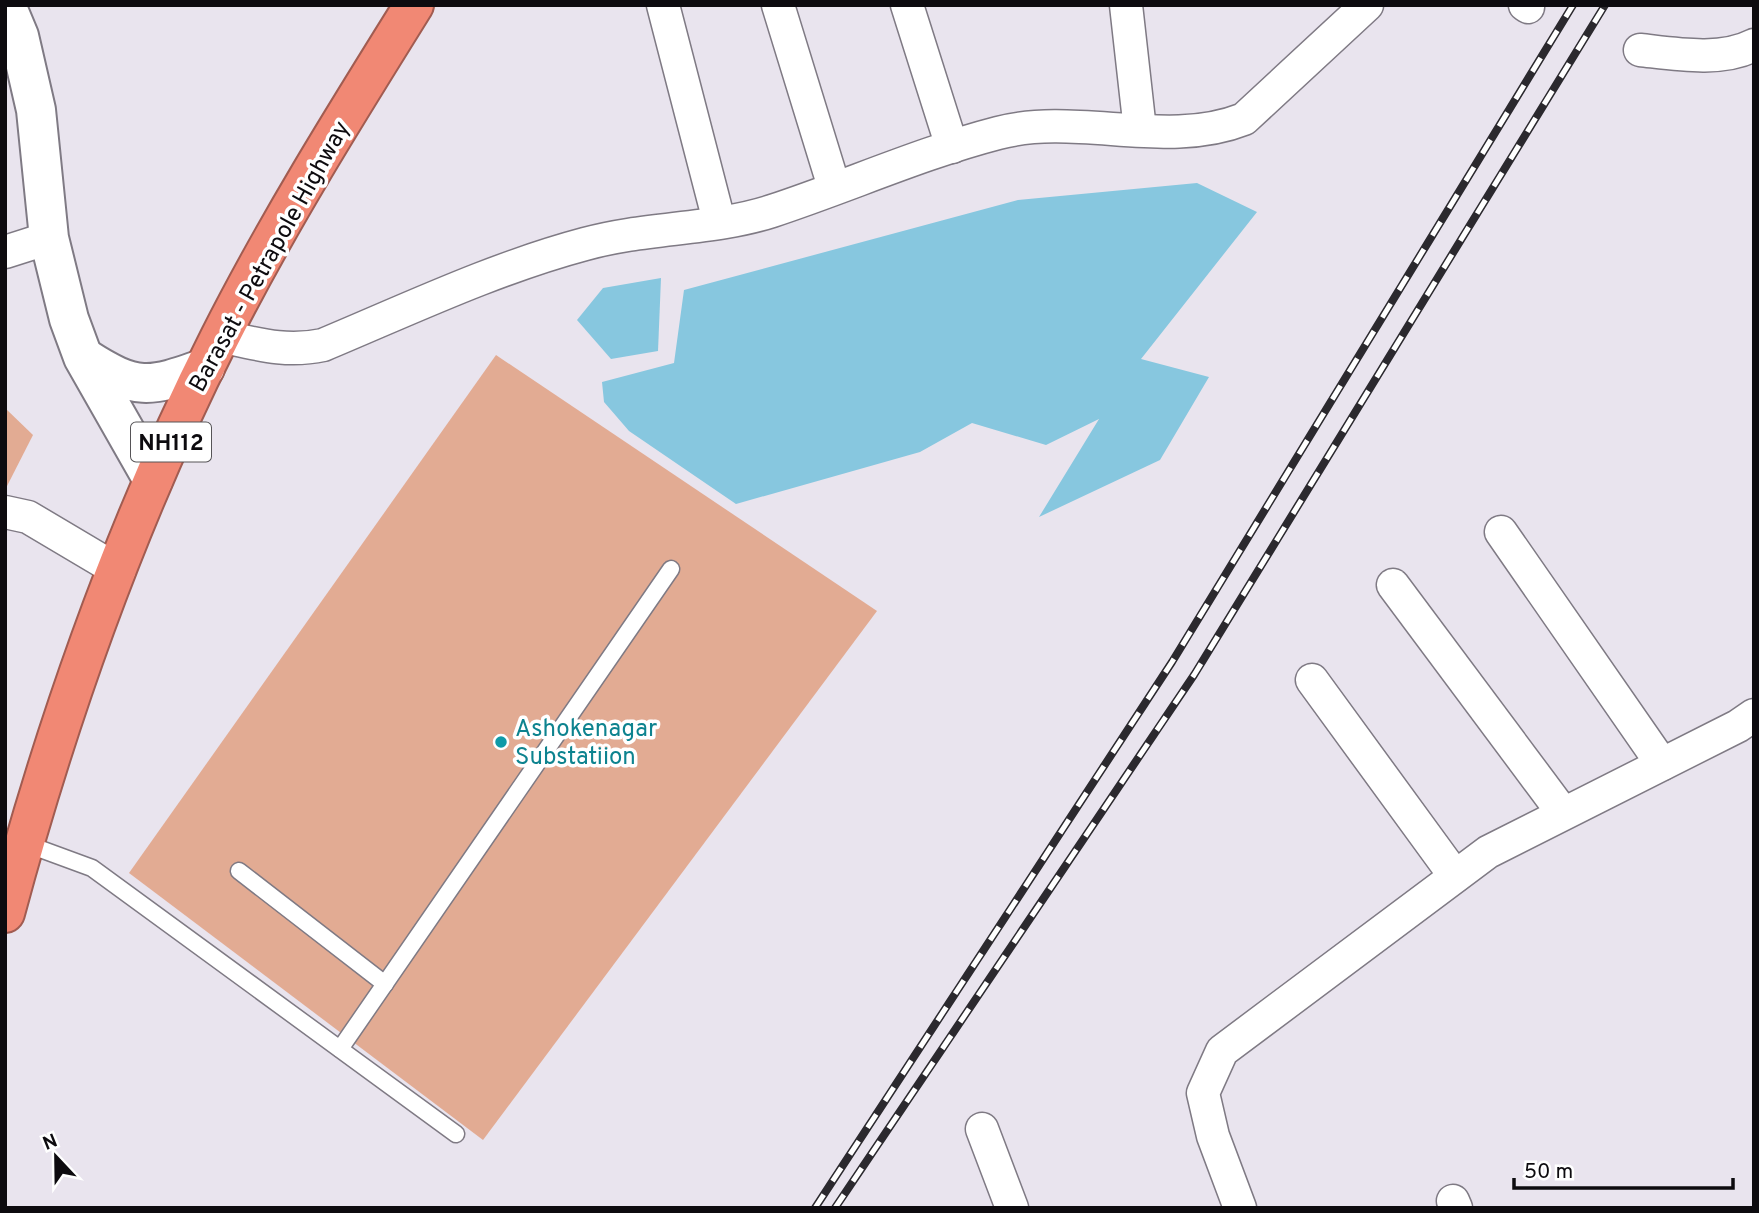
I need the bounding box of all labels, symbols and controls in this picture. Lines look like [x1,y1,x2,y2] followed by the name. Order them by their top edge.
[184,116,358,398] street label: Barasat - Petrapole Highway
[131,422,211,462] road number: NH112
[515,715,657,773] place label: Ashokenagar Substatiion
[493,734,509,750] marker: Ashokenagar Substatiion
[21,1122,91,1192] north arrow
[40,1129,61,1157] text: N
[1514,1146,1733,1190] scale bar
[1524,1159,1573,1186] text: 50 m

